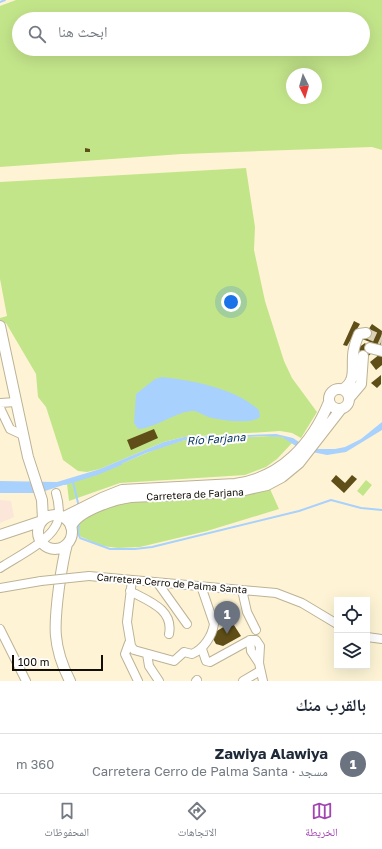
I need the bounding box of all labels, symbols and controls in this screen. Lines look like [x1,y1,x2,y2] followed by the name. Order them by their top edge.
[12,12,370,56] search box
[58,22,108,40] text: ابحث هنا
[26,23,48,45] icon: search
[286,68,322,104] north arrow
[221,292,241,312] your location
[186,430,247,448] water label: Río Farjana
[146,485,244,503] street label: Carretera de Farjana
[96,570,248,596] street label: Carretera Cerro de Palma Santa
[334,597,370,669] map controls
[334,597,370,633] button: locate
[214,601,240,634] pin: 1
[334,633,370,669] button: layers
[12,653,103,672] scale bar
[18,655,49,668] text: 100 m
[295,694,366,715] text: بالقرب منك
[215,744,328,762] text: Zawiya Alawiya
[16,756,54,772] text: 360 m
[350,756,356,772] text: 1
[92,763,328,779] text: مسجد · Carretera Cerro de Palma Santa
[44,800,89,843] tab: المحفوظات
[178,800,217,843] tab: الاتجاهات
[305,800,338,843] tab: الخريطة

